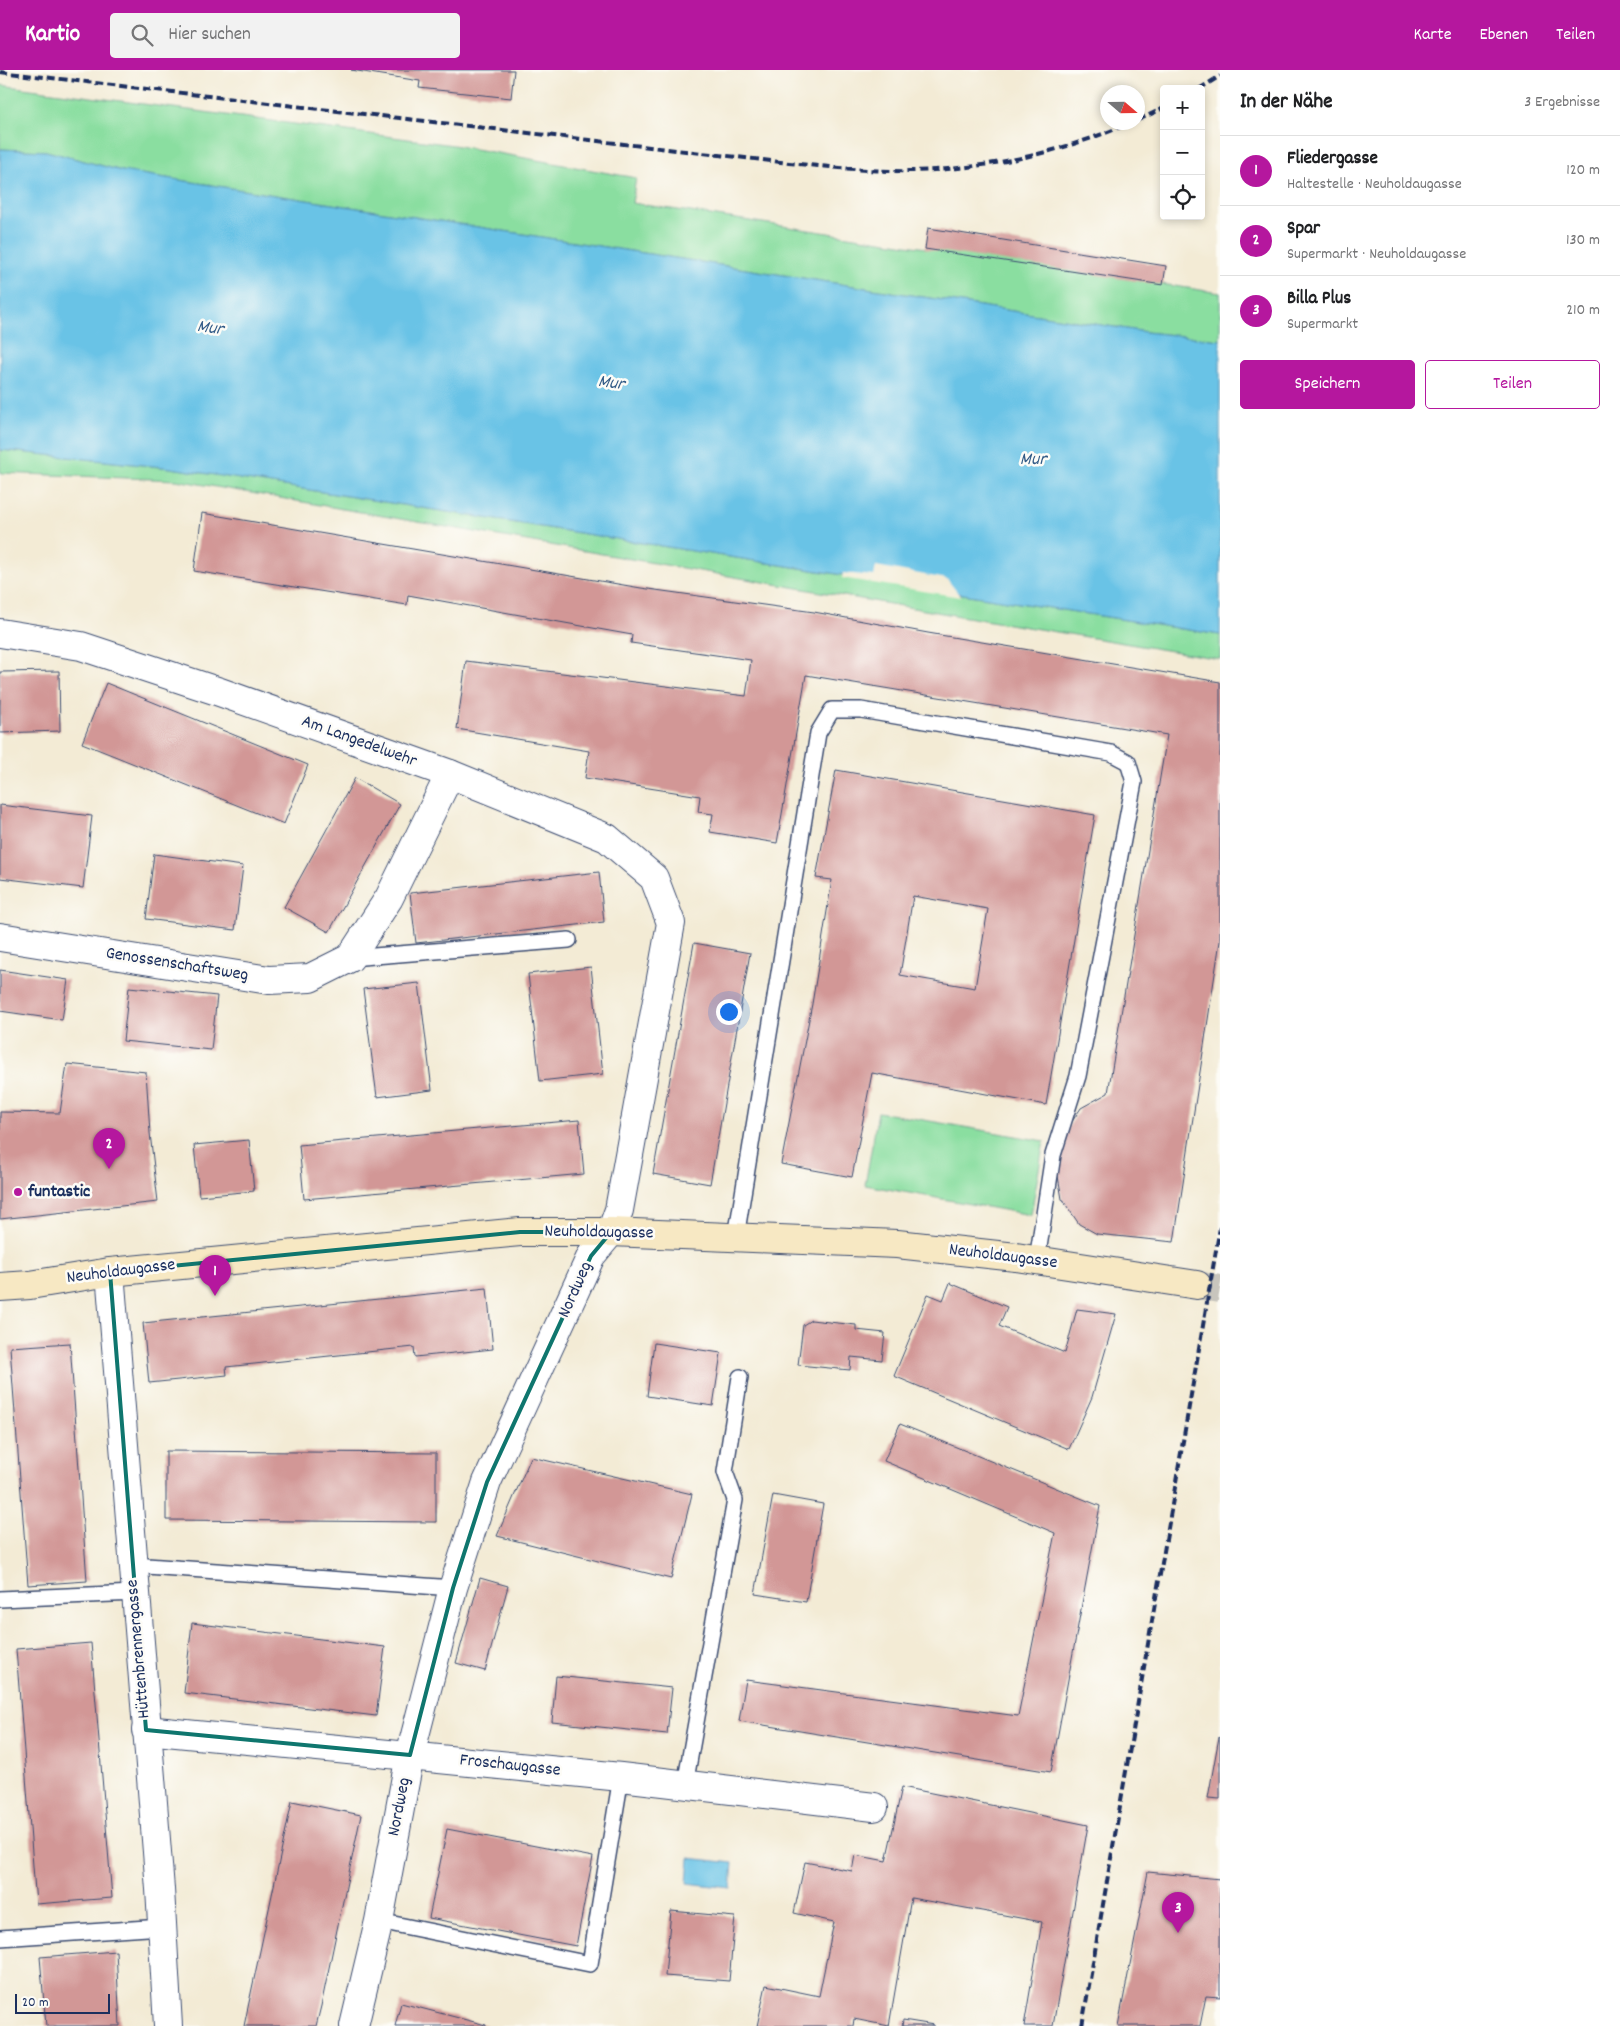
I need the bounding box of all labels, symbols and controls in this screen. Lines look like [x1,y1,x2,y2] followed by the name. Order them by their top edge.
[110,13,460,58] search box
[25,18,80,52] text: Kartio
[128,21,156,49] icon: search
[168,22,251,49] text: Hier suchen
[1414,23,1452,48] text: Karte
[1480,23,1528,48] text: Ebenen
[1556,23,1595,48] text: Teilen
[1100,85,1145,130] north arrow
[1160,85,1205,220] map controls
[1160,85,1205,130] button: +
[1240,88,1332,118] text: In der Nähe
[1524,91,1600,114] text: 3 Ergebnisse
[1160,130,1205,175] button: −
[1287,146,1378,173] text: Fliedergasse
[1254,159,1258,182] text: 1
[1566,159,1600,182] text: 120 m
[1287,173,1462,196] text: Haltestelle · Neuholdaugasse
[1160,175,1205,220] button: locate
[1287,216,1320,243] text: Spar
[1253,229,1260,252] text: 2
[1566,229,1600,252] text: 130 m
[1287,243,1466,266] text: Supermarkt · Neuholdaugasse
[1287,286,1351,313] text: Billa Plus
[1252,299,1260,322] text: 3
[1566,299,1600,322] text: 210 m
[1287,313,1358,336] text: Supermarkt
[195,314,227,344] water label: Mur
[1240,360,1415,409] button: Speichern
[1425,360,1600,409] button: Teilen
[596,369,628,399] water label: Mur
[1020,447,1048,474] water label: Mur
[298,710,421,775] street label: Am Langedelwehr
[104,941,250,989] street label: Genossenschaftsweg
[716,999,742,1025] your location
[93,1128,125,1169] pin: 2
[27,1180,90,1205] place label: funtastic
[12,1186,24,1198] marker: funtastic
[544,1220,654,1246] street label: Neuholdaugasse
[947,1238,1059,1276] street label: Neuholdaugasse
[65,1253,177,1291] street label: Neuholdaugasse
[199,1255,231,1296] pin: 1
[552,1258,600,1322] street label: Nordweg
[120,1578,158,1720] street label: Hüttenbrennergasse
[458,1748,562,1784] street label: Froschaugasse
[382,1775,418,1839] street label: Nordweg
[1162,1892,1194,1933] pin: 3
[15,1991,110,2014] scale bar
[22,1993,49,2013] text: 20 m

